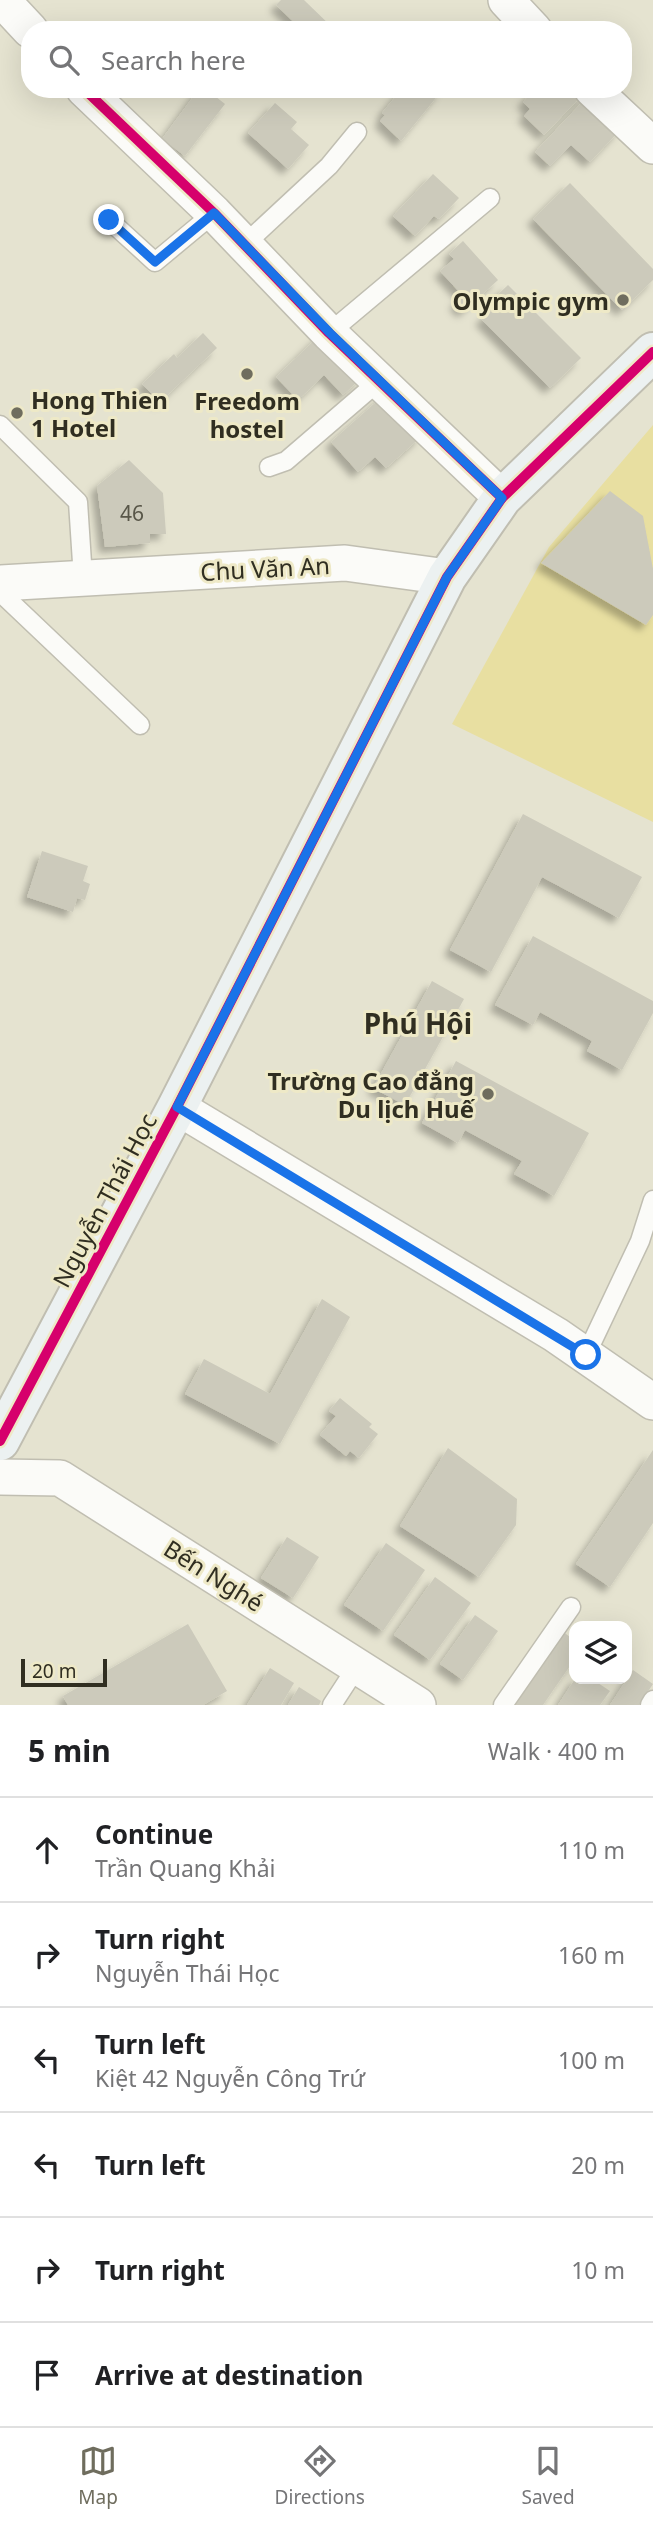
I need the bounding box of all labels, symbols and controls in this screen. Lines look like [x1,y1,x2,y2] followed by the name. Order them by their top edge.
[21,21,632,98] search box
[45,41,83,79] icon: search
[101,42,246,78] text: Search here
[93,204,124,235] route end
[453,284,609,317] place label: Olympic gym
[615,292,631,308] marker: Olympic gym
[239,366,255,382] marker: Freedom hostel
[31,383,168,444] place label: Hong Thien 1 Hotel
[194,384,300,445] place label: Freedom hostel
[9,405,25,421] marker: Hong Thien 1 Hotel
[120,499,144,527] house number: 46
[199,548,331,588] street label: Chu Văn An
[364,1004,472,1042] district label: Phú Hội
[267,1064,476,1125] place label: Trường Cao đẳng Du lịch Huế
[480,1086,496,1102] marker: Trường Cao đẳng Du lịch Huế
[44,1107,164,1293] street label: Nguyễn Thái Học
[570,1339,601,1370] route start
[158,1531,270,1619] street label: Bến Nghé
[569,1621,632,1684] map controls
[569,1621,632,1684] button: layers
[21,1656,107,1688] scale bar
[32,1658,76,1684] text: 20 m
[28,1730,111,1771] text: 5 min
[488,1735,625,1767] text: Walk · 400 m
[95,1816,213,1852] text: Continue
[28,1831,66,1869] icon: ahead
[558,1834,625,1866] text: 110 m
[95,1852,275,1884] text: Trần Quang Khải
[95,1921,225,1957] text: Turn right
[28,1936,66,1974] icon: right
[558,1939,625,1971] text: 160 m
[95,1957,280,1989] text: Nguyễn Thái Học
[95,2026,206,2062] text: Turn left
[28,2041,66,2079] icon: left
[558,2044,625,2076] text: 100 m
[95,2062,365,2094] text: Kiệt 42 Nguyễn Công Trứ
[28,2146,66,2184] icon: left
[95,2147,206,2183] text: Turn left
[571,2149,625,2181] text: 20 m
[28,2251,66,2289] icon: right
[95,2252,225,2288] text: Turn right
[571,2254,625,2286] text: 10 m
[28,2356,66,2394] icon: arrive
[95,2357,364,2393] text: Arrive at destination
[78,2442,118,2510] tab: Map
[275,2442,365,2510] tab: Directions
[521,2442,575,2510] tab: Saved

